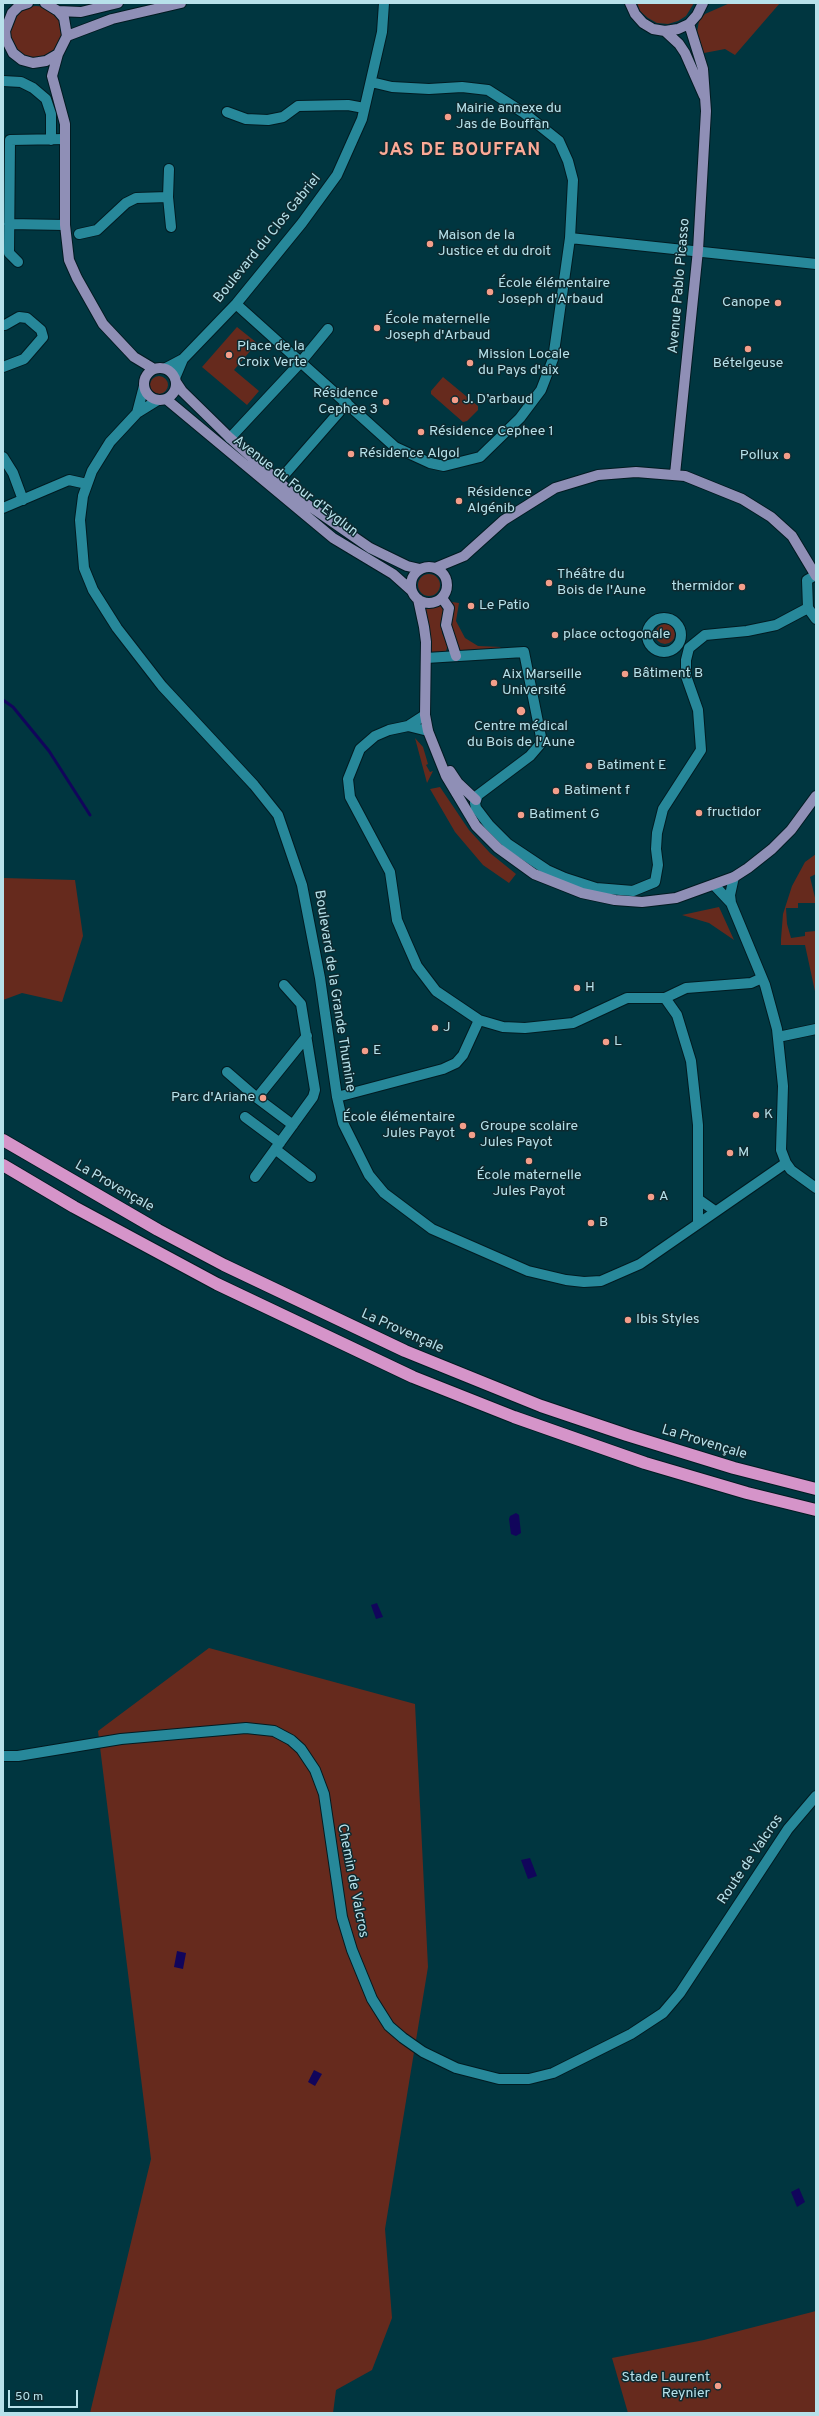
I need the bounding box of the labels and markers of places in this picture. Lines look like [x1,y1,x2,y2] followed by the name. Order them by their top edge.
[456,101,562,134] place label: Mairie annexe du Jas de Bouffan
[443,112,453,122] marker: Mairie annexe du Jas de Bouffan
[438,228,551,260] place label: Maison de la Justice et du droit
[425,239,435,249] marker: Maison de la Justice et du droit
[498,276,610,308] place label: École élémentaire Joseph d'Arbaud
[485,287,495,297] marker: École élémentaire Joseph d'Arbaud
[722,295,770,311] place label: Canope
[773,298,783,308] marker: Canope
[385,312,490,344] place label: École maternelle Joseph d'Arbaud
[372,323,382,333] marker: École maternelle Joseph d'Arbaud
[237,339,307,372] place label: Place de la Croix Verte
[743,344,753,354] marker: Bételgeuse
[478,347,570,380] place label: Mission Locale du Pays d'aix
[224,350,234,360] marker: Place de la Croix Verte
[713,356,783,372] place label: Bételgeuse
[465,358,475,368] marker: Mission Locale du Pays d'aix
[313,386,378,418] place label: Résidence Cephee 3
[463,392,533,408] place label: J. D’arbaud
[450,395,460,405] marker: J. D’arbaud
[381,397,391,407] marker: Résidence Cephee 3
[429,424,554,440] place label: Résidence Cephee 1
[416,427,426,437] marker: Résidence Cephee 1
[359,446,460,462] place label: Résidence Algol
[740,448,779,464] place label: Pollux
[346,449,356,459] marker: Résidence Algol
[782,451,792,461] marker: Pollux
[467,485,532,518] place label: Résidence Algénib
[454,496,464,506] marker: Résidence Algénib
[557,567,646,600] place label: Théâtre du Bois de l'Aune
[544,578,554,588] marker: Théâtre du Bois de l'Aune
[671,579,734,595] place label: thermidor
[737,582,747,592] marker: thermidor
[479,598,530,614] place label: Le Patio
[466,601,476,611] marker: Le Patio
[563,627,670,643] place label: place octogonale
[550,630,560,640] marker: place octogonale
[633,666,703,682] place label: Bâtiment B
[502,667,582,700] place label: Aix Marseille Université
[620,669,630,679] marker: Bâtiment B
[489,678,499,688] marker: Aix Marseille Université
[515,705,527,717] marker: Centre médical du Bois de l'Aune
[467,719,575,752] place label: Centre médical du Bois de l'Aune
[597,758,666,774] place label: Batiment E
[584,761,594,771] marker: Batiment E
[564,783,630,799] place label: Batiment f
[551,786,561,796] marker: Batiment f
[707,805,761,821] place label: fructidor
[529,807,600,823] place label: Batiment G
[694,808,704,818] marker: fructidor
[516,810,526,820] marker: Batiment G
[585,980,595,996] place label: H
[572,983,582,993] marker: H
[443,1020,451,1036] place label: J
[430,1023,440,1033] marker: J
[614,1034,622,1050] place label: L
[601,1037,611,1047] marker: L
[373,1043,381,1059] place label: E
[360,1046,370,1056] marker: E
[171,1090,255,1106] place label: Parc d'Ariane
[258,1093,268,1103] marker: Parc d'Ariane
[764,1107,773,1123] place label: K
[343,1110,455,1142] place label: École élémentaire Jules Payot
[751,1110,761,1120] marker: K
[480,1119,578,1152] place label: Groupe scolaire Jules Payot
[458,1121,468,1131] marker: École élémentaire Jules Payot
[467,1130,477,1140] marker: Groupe scolaire Jules Payot
[738,1145,749,1161] place label: M
[725,1148,735,1158] marker: M
[524,1156,534,1166] marker: École maternelle Jules Payot
[476,1168,582,1200] place label: École maternelle Jules Payot
[659,1189,669,1205] place label: A
[646,1192,656,1202] marker: A
[599,1215,608,1231] place label: B
[586,1218,596,1228] marker: B
[636,1312,700,1328] place label: Ibis Styles
[623,1315,633,1325] marker: Ibis Styles
[621,2370,710,2402] place label: Stade Laurent Reynier
[713,2381,723,2391] marker: Stade Laurent Reynier

